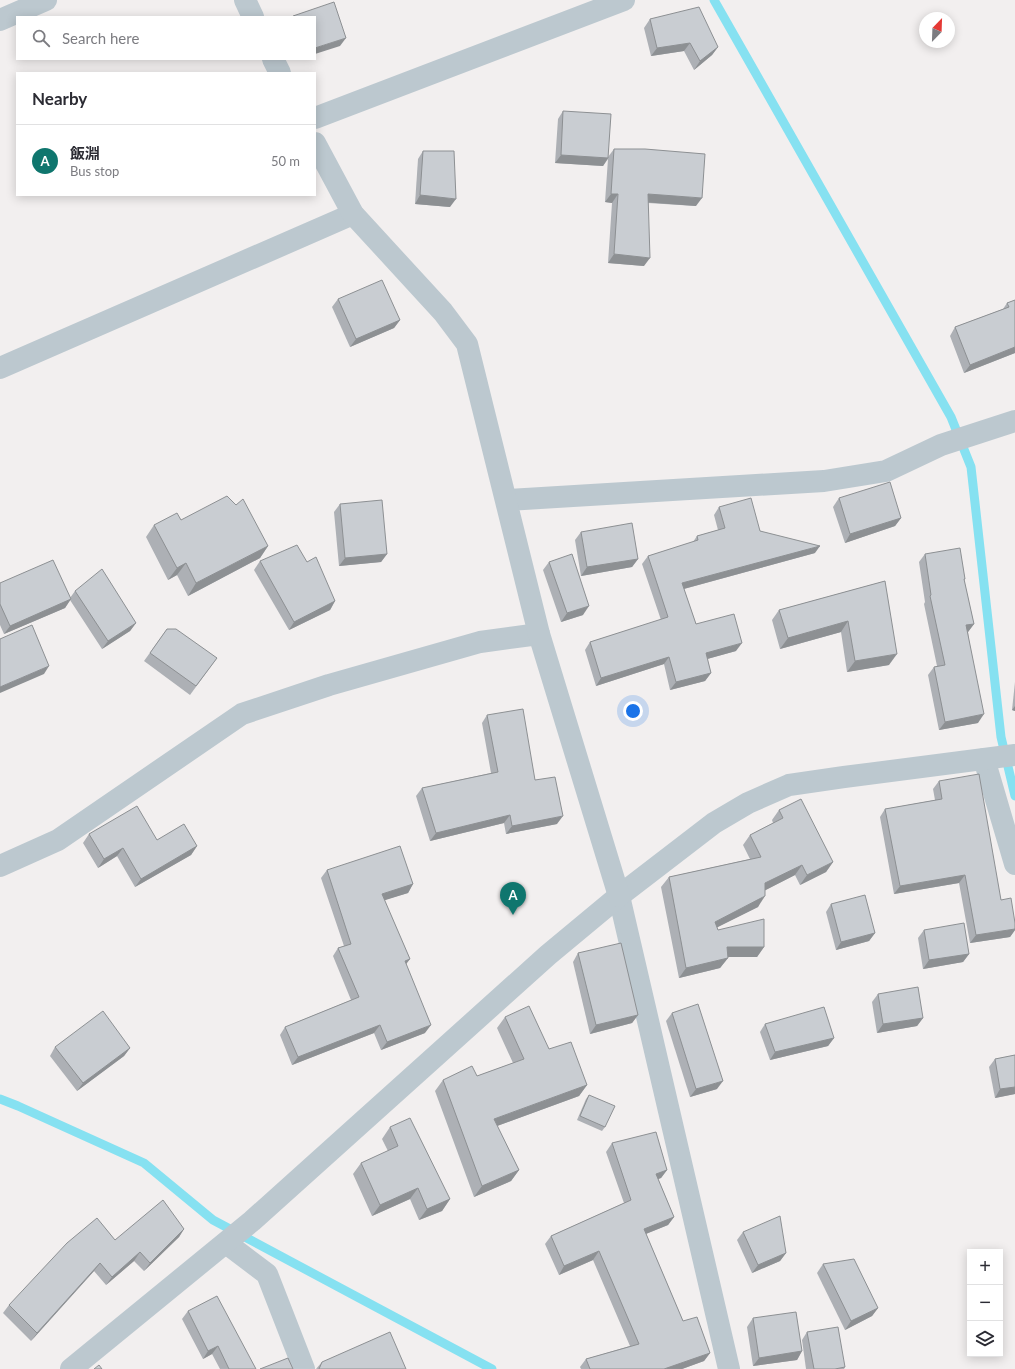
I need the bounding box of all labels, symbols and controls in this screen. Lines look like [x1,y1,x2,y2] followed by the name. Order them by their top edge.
[919,12,955,48] north arrow
[16,16,316,60] search box
[30,27,52,49] icon: search
[62,29,139,47] text: Search here
[32,88,87,109] text: Nearby
[70,144,100,162] text: 飯淵
[40,153,50,169] text: A
[271,153,300,169] text: 50 m
[70,163,119,179] text: Bus stop
[623,701,643,721] your location
[500,882,526,915] pin: A
[967,1249,1003,1357] map controls
[967,1249,1003,1285] button: +
[967,1285,1003,1321] button: −
[967,1321,1003,1357] button: layers

